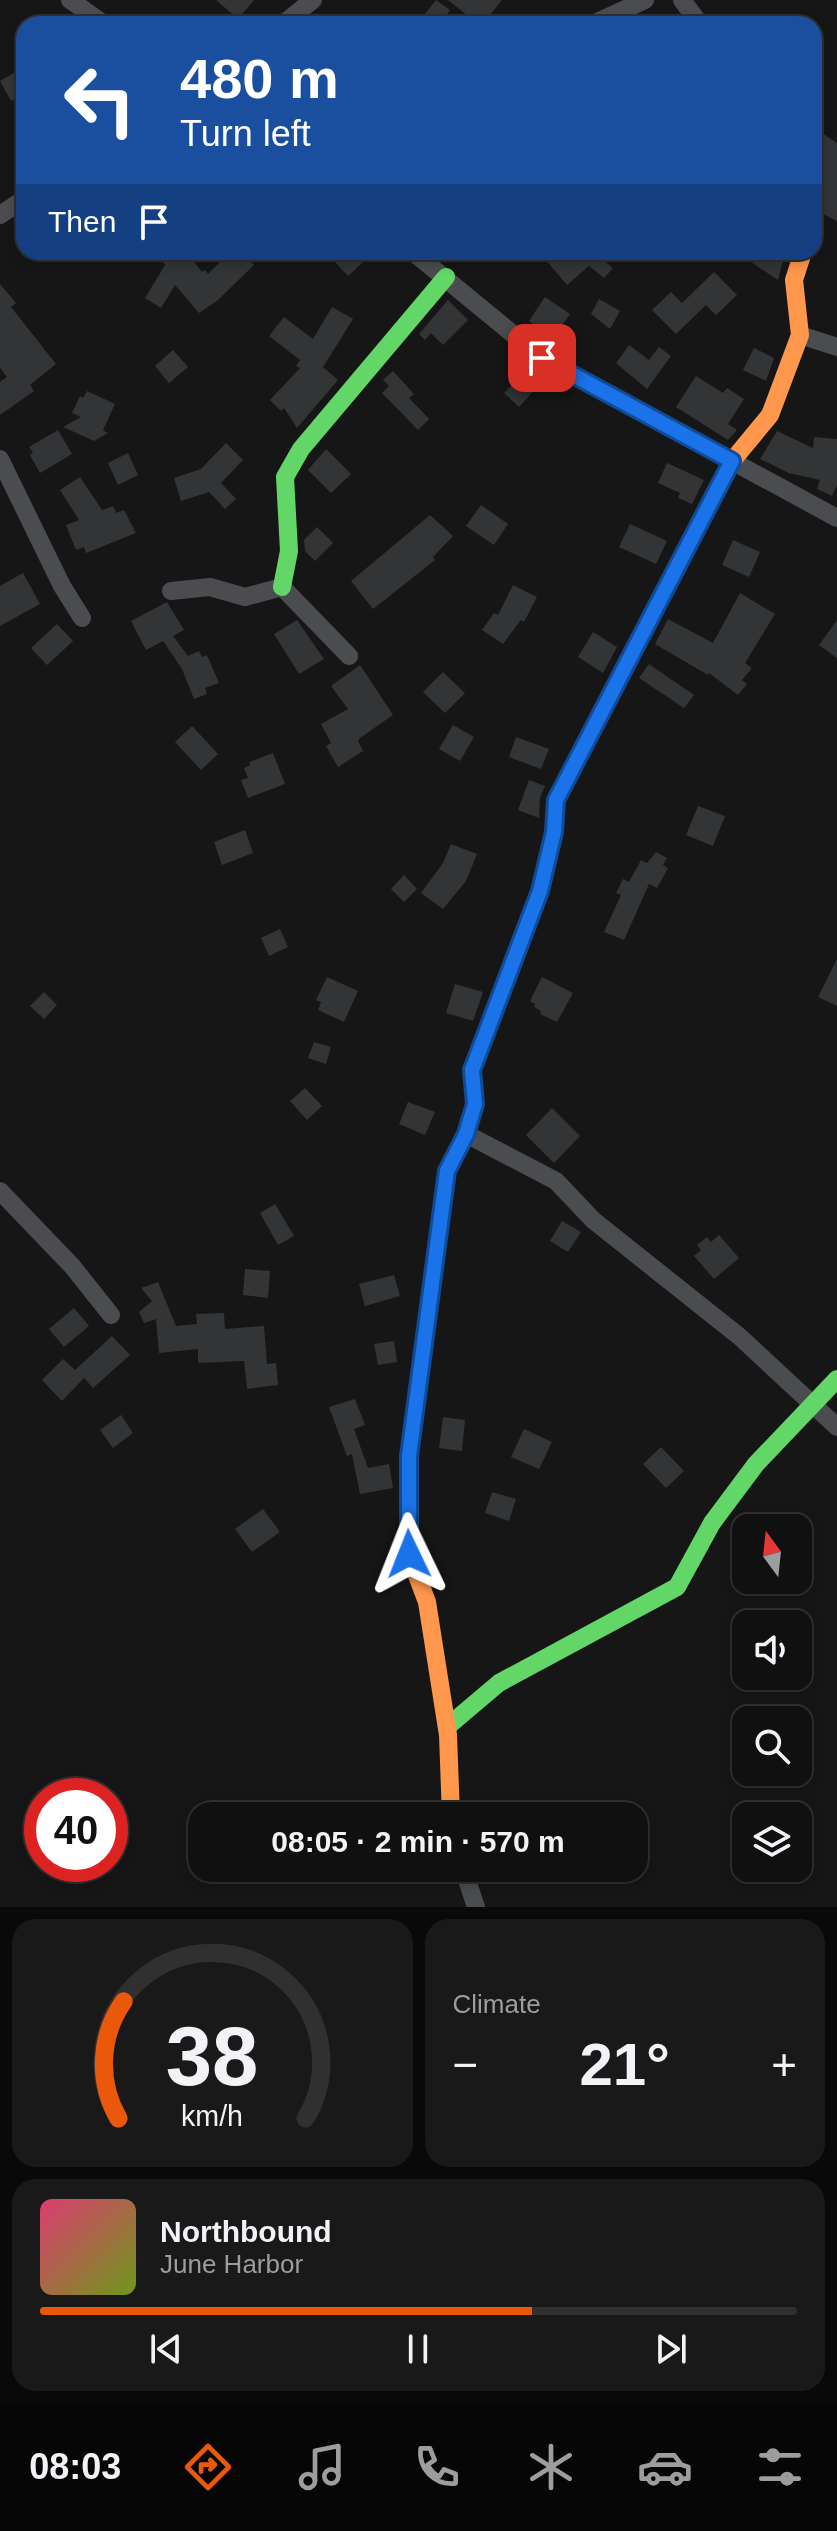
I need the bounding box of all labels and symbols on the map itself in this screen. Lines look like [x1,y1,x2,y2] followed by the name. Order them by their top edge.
[508,324,576,392] pin
[367,1512,451,1596] position arrow
[732,1514,812,1594] north arrow
[24,1778,128,1882] speed limit sign: 40

